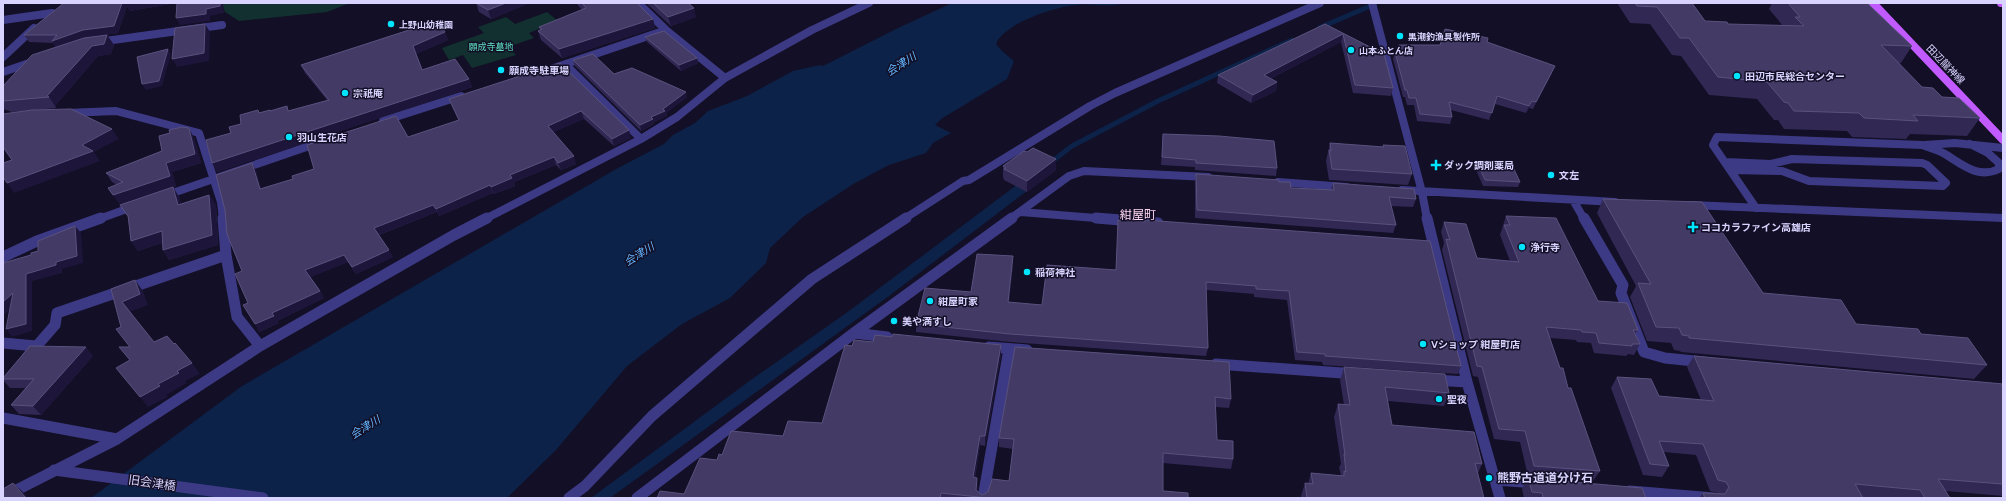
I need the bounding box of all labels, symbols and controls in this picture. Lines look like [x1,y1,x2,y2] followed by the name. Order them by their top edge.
[386,19,396,29] marker: 上野山幼稚園
[399,19,453,30] place label: 上野山幼稚園
[1395,31,1405,41] marker: 黒潮釣漁具製作所
[1408,31,1480,42] place label: 黒潮釣漁具製作所
[468,41,514,52] park label: 願成寺墓地
[1924,42,1968,86] street label: 田辺龍神線
[1346,45,1356,55] marker: 山本ふとん店
[1359,45,1413,56] place label: 山本ふとん店
[884,49,919,78] water label: 会津川
[509,64,569,76] place label: 願成寺駐車場
[496,65,506,75] marker: 願成寺駐車場
[1745,70,1845,82] place label: 田辺市民総合センター
[1732,71,1742,81] marker: 田辺市民総合センター
[353,87,383,99] place label: 宗祇庵
[340,88,350,98] marker: 宗祇庵
[296,131,347,143] place label: 羽山生花店
[284,132,294,142] marker: 羽山生花店
[1444,159,1514,171] place label: ダック調剤薬局
[1431,160,1441,170] marker: ダック調剤薬局
[1559,169,1579,181] place label: 文左
[1546,170,1556,180] marker: 文左
[1120,208,1156,222] district label: 紺屋町
[1701,221,1811,233] place label: ココカラファイン高雄店
[1688,222,1698,232] marker: ココカラファイン高雄店
[622,240,657,268] water label: 会津川
[1530,241,1560,253] place label: 浄行寺
[1517,242,1527,252] marker: 浄行寺
[1035,266,1076,278] place label: 稲荷神社
[1022,267,1032,277] marker: 稲荷神社
[938,295,978,307] place label: 紺屋町家
[925,296,935,306] marker: 紺屋町家
[902,315,952,327] place label: 美や満すし
[889,316,899,326] marker: 美や満すし
[1431,338,1520,350] place label: Vショップ 紺屋町店
[1418,339,1428,349] marker: Vショップ 紺屋町店
[1447,393,1467,405] place label: 聖夜
[1434,394,1444,404] marker: 聖夜
[348,413,383,441] water label: 会津川
[1497,471,1593,485] place label: 熊野古道道分け石
[127,473,177,493] street label: 旧会津橋
[1484,473,1494,483] marker: 熊野古道道分け石

